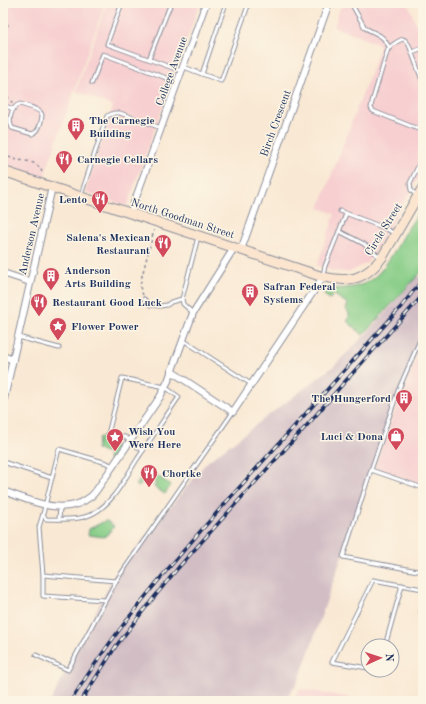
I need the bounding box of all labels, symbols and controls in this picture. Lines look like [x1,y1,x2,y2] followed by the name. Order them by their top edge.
[155,35,190,108] street label: College Avenue
[259,88,294,158] street label: Birch Crescent
[66,116,86,141] building icon: The Carnegie Building
[89,116,155,140] place label: The Carnegie Building
[54,149,74,174] restaurant icon: Carnegie Cellars
[77,155,158,166] place label: Carnegie Cellars
[90,189,110,214] restaurant icon: Lento
[18,192,47,276] street label: Anderson Avenue
[59,195,87,206] place label: Lento
[129,197,236,241] street label: North Goodman Street
[364,201,405,258] street label: Circle Street
[66,233,150,257] place label: Salena's Mexican Restaurant
[153,233,173,258] restaurant icon: Salena's Mexican Restaurant
[41,266,61,291] building icon: Anderson Arts Building
[64,266,131,290] place label: Anderson Arts Building
[240,282,260,307] building icon: Safran Federal Systems
[263,282,336,306] place label: Safran Federal Systems
[29,292,49,317] restaurant icon: Restaurant Good Luck
[52,298,162,309] place label: Restaurant Good Luck
[48,316,68,341] place icon: Flower Power
[71,322,139,333] place label: Flower Power
[394,388,414,413] building icon: The Hungerford
[311,394,391,405] place label: The Hungerford
[386,426,406,451] shop icon: Luci & Dona
[105,427,125,452] place icon: Wish You Were Here
[128,427,181,451] place label: Wish You Were Here
[320,432,383,443] place label: Luci & Dona
[139,463,159,488] restaurant icon: Chortke
[162,469,201,480] place label: Chortke
[360,638,400,678] north arrow
[383,653,394,663] text: N

